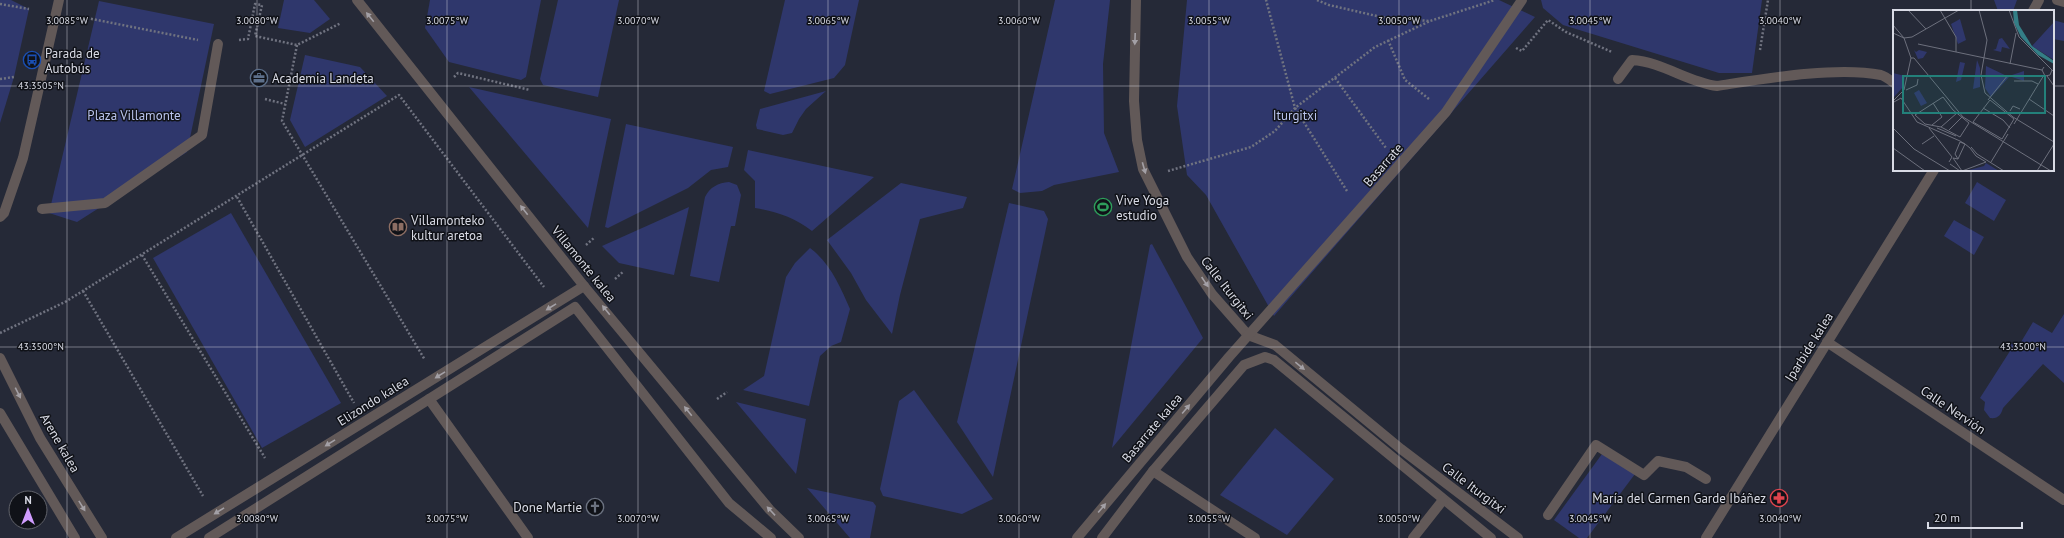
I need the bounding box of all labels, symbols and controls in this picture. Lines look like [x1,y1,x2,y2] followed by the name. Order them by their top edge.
[1893,10,2054,171] inset map
[366,12,375,23] one-way arrow
[46,14,89,27] text: 3.0085°W
[236,14,279,27] text: 3.0080°W
[426,14,469,27] text: 3.0075°W
[617,14,660,27] text: 3.0070°W
[807,14,850,27] text: 3.0065°W
[998,14,1041,27] text: 3.0060°W
[1188,14,1231,27] text: 3.0055°W
[1378,14,1421,27] text: 3.0050°W
[1569,14,1612,27] text: 3.0045°W
[1759,14,1802,27] text: 3.0040°W
[1131,33,1138,45] one-way arrow
[45,45,100,77] place label: Parada de Autobús
[22,50,42,70] bus stop icon: Parada de Autobús
[249,68,269,88] office icon: Academia Landeta
[272,70,374,87] place label: Academia Landeta
[18,79,64,92] text: 43.3505°N
[87,107,181,124] park label: Plaza Villamonte
[1273,107,1317,124] park label: Iturgitxi
[1359,140,1407,190] street label: Basarrate
[1141,162,1147,174] one-way arrow
[1115,192,1169,224] place label: Vive Yoga estudio
[1093,197,1113,217] sports icon: Vive Yoga estudio
[519,204,528,215] one-way arrow
[410,212,484,244] place label: Villamonteko kultur aretoa
[388,217,408,237] library icon: Villamonteko kultur aretoa
[547,222,620,306] street label: Villamonte kalea
[1197,253,1257,323] street label: Calle Iturgitxi
[1201,277,1208,288] one-way arrow
[545,303,557,310] one-way arrow
[601,305,610,316] one-way arrow
[1781,309,1837,385] street label: Iparbide kalea
[18,340,64,353] text: 43.3500°N
[2000,340,2046,353] text: 43.3500°N
[1295,361,1306,370] one-way arrow
[435,371,445,379] one-way arrow
[334,372,412,430] street label: Elizondo kalea
[1917,382,1989,438] street label: Calle Nervión
[14,387,21,399] one-way arrow
[1118,390,1186,466] street label: Basarrate kalea
[1181,403,1190,414] one-way arrow
[684,406,693,416] one-way arrow
[36,410,84,476] street label: Arene kalea
[325,439,335,447] one-way arrow
[1439,458,1509,518] street label: Calle Iturgitxi
[1769,488,1789,508] pharmacy icon: María del Carmen Garde Ibáñez
[8,490,48,530] north arrow
[1592,490,1766,507] place label: María del Carmen Garde Ibáñez
[24,493,32,507] text: N
[585,497,605,517] church icon: Done Martie
[513,499,582,516] place label: Done Martie
[78,501,86,511] one-way arrow
[1098,503,1107,514] one-way arrow
[1928,504,2022,530] scale bar
[767,506,776,516] one-way arrow
[213,508,225,515] one-way arrow
[1934,510,1960,525] text: 20 m
[236,512,279,525] text: 3.0080°W
[426,512,469,525] text: 3.0075°W
[617,512,660,525] text: 3.0070°W
[807,512,850,525] text: 3.0065°W
[998,512,1041,525] text: 3.0060°W
[1188,512,1231,525] text: 3.0055°W
[1378,512,1421,525] text: 3.0050°W
[1569,512,1612,525] text: 3.0045°W
[1759,512,1802,525] text: 3.0040°W

